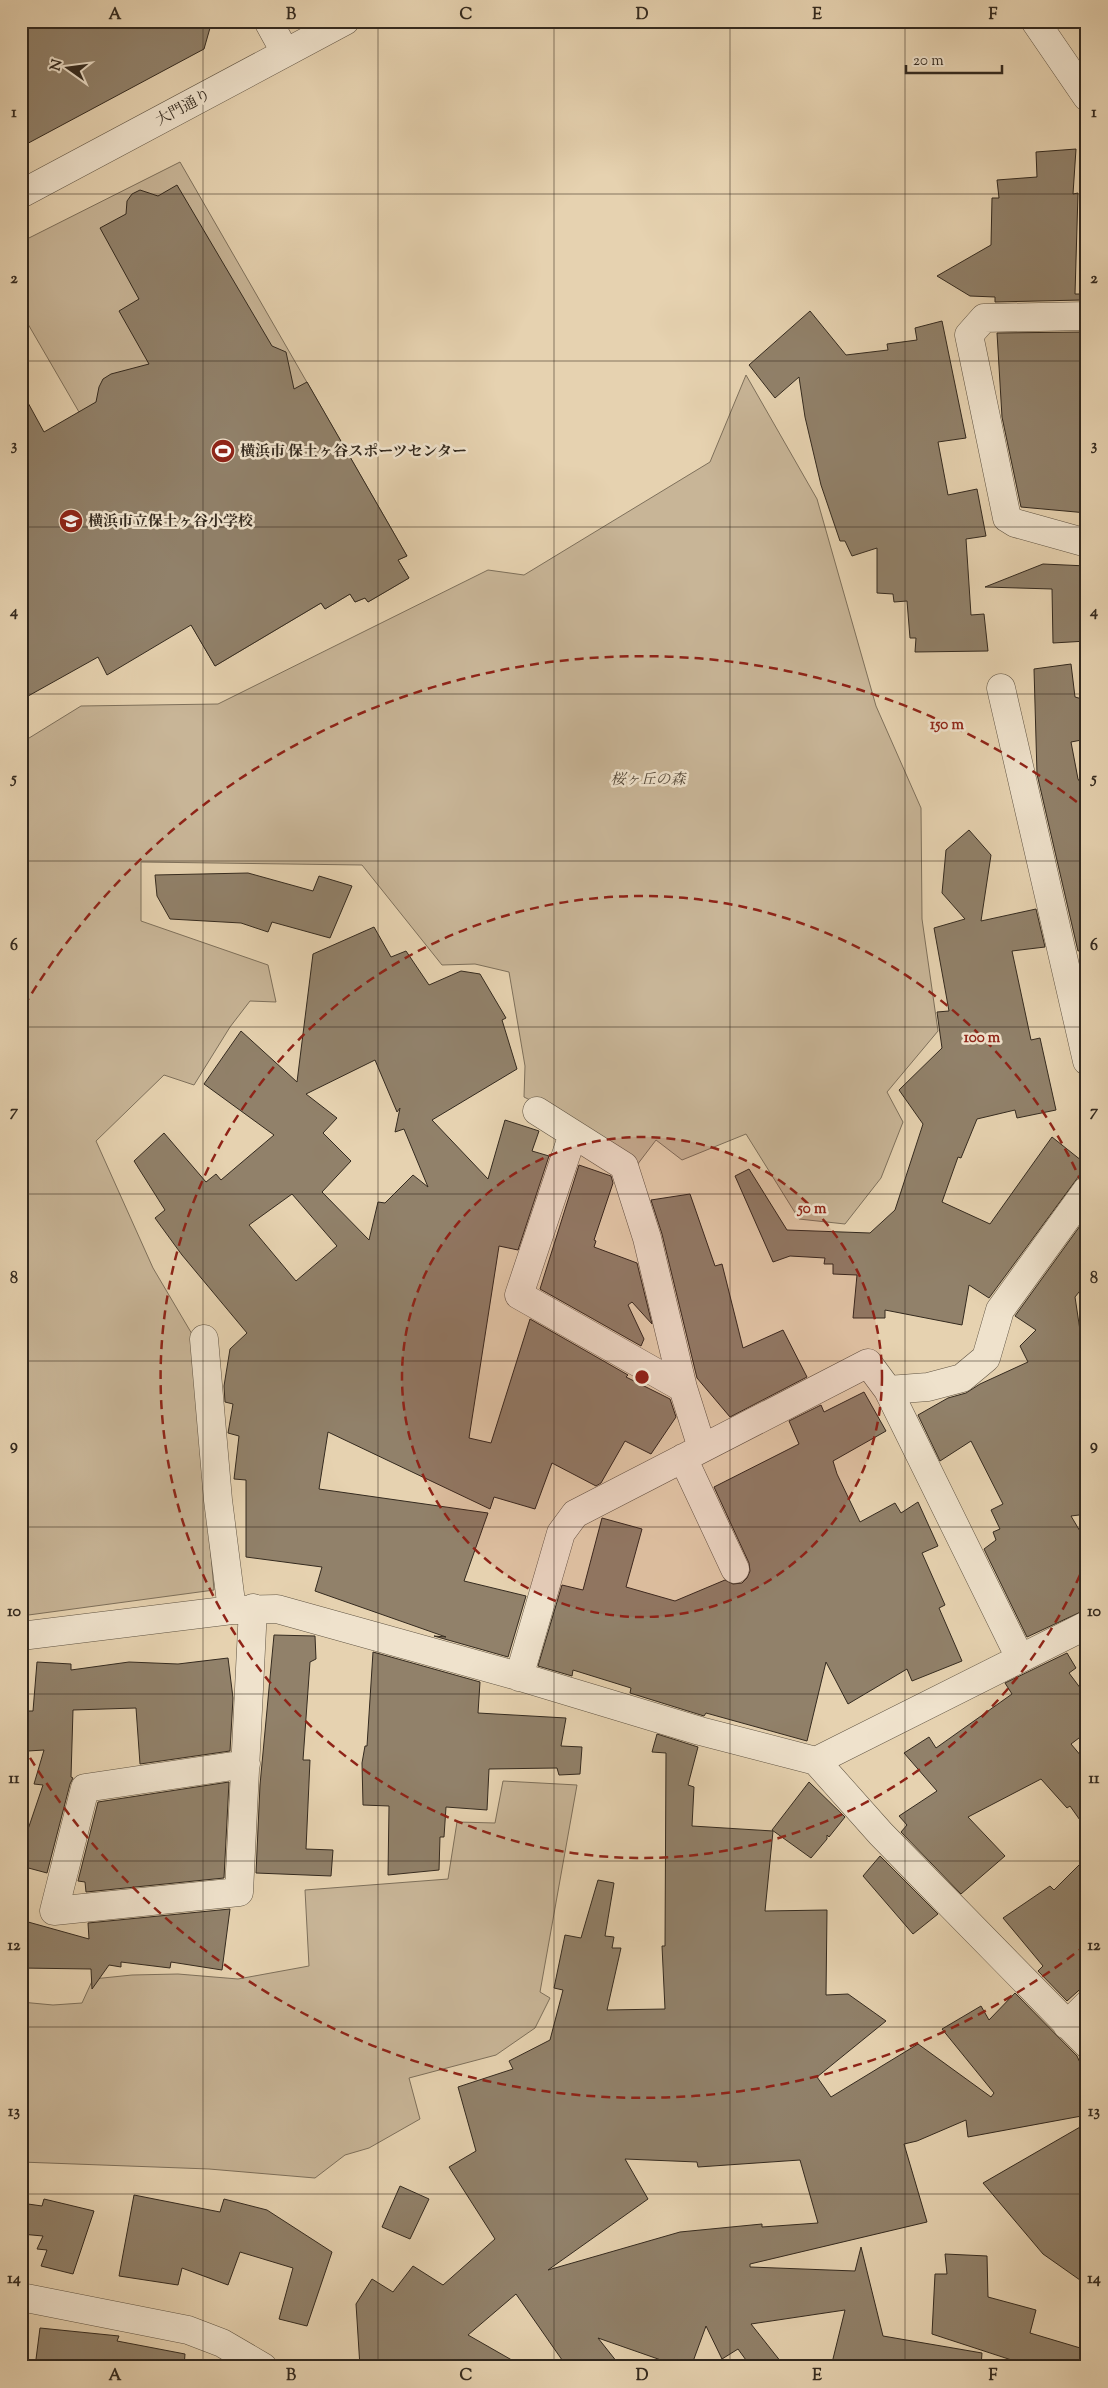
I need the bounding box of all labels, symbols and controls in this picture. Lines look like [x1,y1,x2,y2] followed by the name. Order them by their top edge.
[109,4,122,27] text: A
[286,4,296,27] text: B
[460,4,473,27] text: C
[636,4,649,27] text: D
[812,4,822,27] text: E
[989,4,998,27] text: F
[42,42,92,92] north arrow
[906,42,1002,74] scale bar
[913,51,944,72] text: 20 m
[46,57,68,73] text: N
[152,85,215,132] street label: 大門通り
[11,102,17,125] text: 1
[1091,102,1097,125] text: 1
[10,268,18,291] text: 2
[1090,268,1098,291] text: 2
[11,435,18,458] text: 3
[1091,435,1098,458] text: 3
[210,438,236,464] sports icon: 横浜市 保土ヶ谷スポーツセンター
[240,442,467,463] place label: 横浜市 保土ヶ谷スポーツセンター
[58,508,84,534] school or university icon: 横浜市立保土ヶ谷小学校
[88,512,253,533] place label: 横浜市立保土ヶ谷小学校
[9,601,18,624] text: 4
[1089,601,1098,624] text: 4
[930,715,964,736] text: 150 m
[9,768,17,791] text: 5
[1089,768,1097,791] text: 5
[610,770,687,791] park label: 桜ヶ丘の森
[10,935,18,958] text: 6
[1090,935,1098,958] text: 6
[964,1028,1001,1049] text: 100 m
[10,1101,19,1124] text: 7
[1090,1101,1099,1124] text: 7
[797,1199,827,1220] text: 50 m
[10,1268,18,1291] text: 8
[1090,1268,1098,1291] text: 8
[633,1368,651,1386] centre of rings
[10,1435,18,1458] text: 9
[1090,1435,1098,1458] text: 9
[7,1601,21,1624] text: 10
[1087,1601,1101,1624] text: 10
[9,1768,20,1791] text: 11
[1089,1768,1100,1791] text: 11
[8,1935,21,1958] text: 12
[1088,1935,1101,1958] text: 12
[8,2101,20,2124] text: 13
[1088,2101,1100,2124] text: 13
[7,2268,21,2291] text: 14
[1087,2268,1101,2291] text: 14
[109,2365,122,2388] text: A
[286,2365,296,2388] text: B
[460,2365,473,2388] text: C
[636,2365,649,2388] text: D
[812,2365,822,2388] text: E
[989,2365,998,2388] text: F

